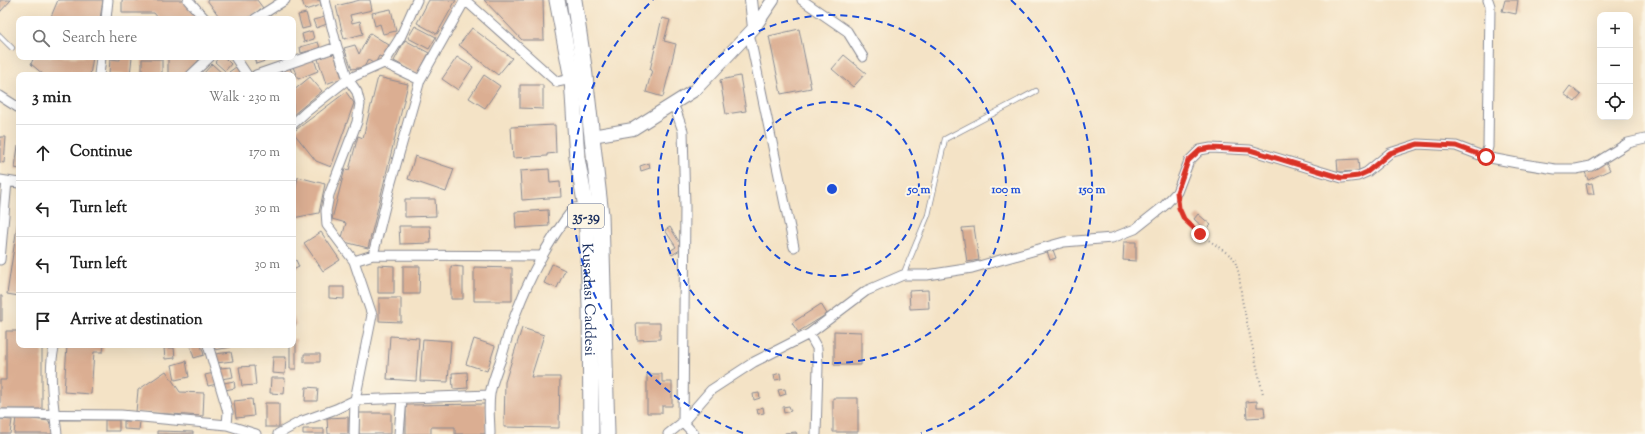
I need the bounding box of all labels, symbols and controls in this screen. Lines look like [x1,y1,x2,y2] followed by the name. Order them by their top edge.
[1597,12,1633,120] map controls
[1597,12,1633,48] button: +
[16,16,296,60] search box
[30,27,52,49] icon: search
[62,28,137,49] text: Search here
[1597,48,1633,84] button: −
[1597,84,1633,120] button: locate
[32,86,71,110] text: 3 min
[209,89,280,107] text: Walk · 230 m
[32,142,54,164] icon: ahead
[70,142,132,163] text: Continue
[249,144,280,162] text: 170 m
[1477,148,1495,166] route start
[907,181,931,199] text: 50 m
[990,181,1021,199] text: 100 m
[1077,181,1106,199] text: 150 m
[825,182,839,196] centre of rings
[32,198,54,220] icon: left
[70,198,127,219] text: Turn left
[254,200,280,218] text: 30 m
[568,204,604,228] road number: 35-39
[1191,225,1209,243] route end
[575,243,599,356] street label: Kuşadası Caddesi
[32,254,54,276] icon: left
[70,254,127,275] text: Turn left
[254,256,280,274] text: 30 m
[32,310,54,332] icon: arrive
[70,310,203,331] text: Arrive at destination

